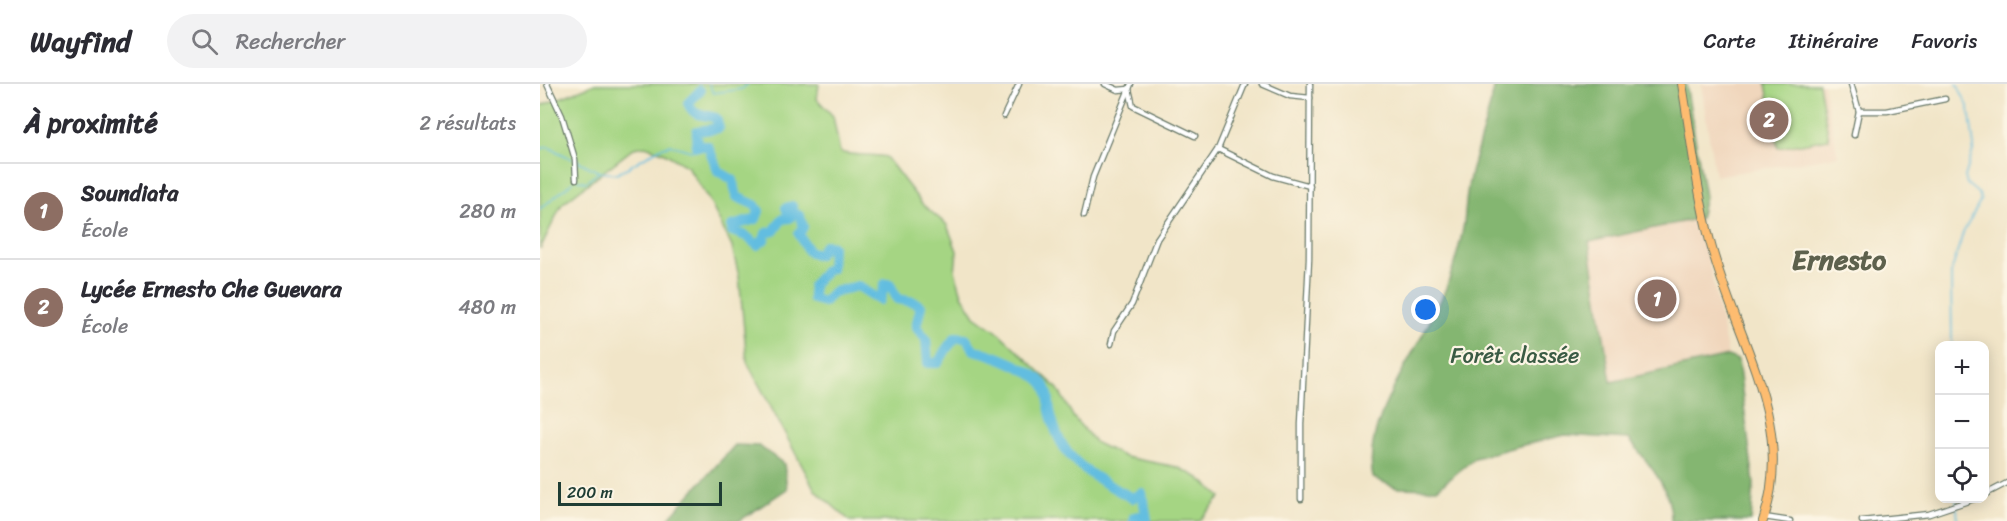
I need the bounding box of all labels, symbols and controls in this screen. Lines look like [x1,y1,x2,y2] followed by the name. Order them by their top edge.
[167,14,587,68] search box
[30,17,131,66] text: Wayfind
[236,22,345,61] text: Rechercher
[1704,22,1756,60] text: Carte
[1789,22,1879,60] text: Itinéraire
[1912,22,1977,60] text: Favoris
[188,25,221,58] icon: search
[1750,98,1788,142] pin: 2
[24,100,158,146] text: À proximité
[419,106,516,141] text: 2 résultats
[81,174,178,213] text: Soundiata
[39,194,48,229] text: 1
[459,194,516,229] text: 280 m
[81,213,128,248] text: École
[1792,235,1887,284] district label: Ernesto
[81,270,342,309] text: Lycée Ernesto Che Guevara
[1638,276,1676,322] pin: 1
[38,290,49,325] text: 2
[458,290,516,325] text: 480 m
[1411,295,1440,324] your location
[81,309,128,344] text: École
[1451,336,1579,375] park label: Forêt classée
[1935,341,1989,503] map controls
[1935,341,1989,395] button: +
[1935,395,1989,449] button: −
[1935,449,1989,503] button: locate
[567,478,613,507] text: 200 m
[558,479,722,506] scale bar

